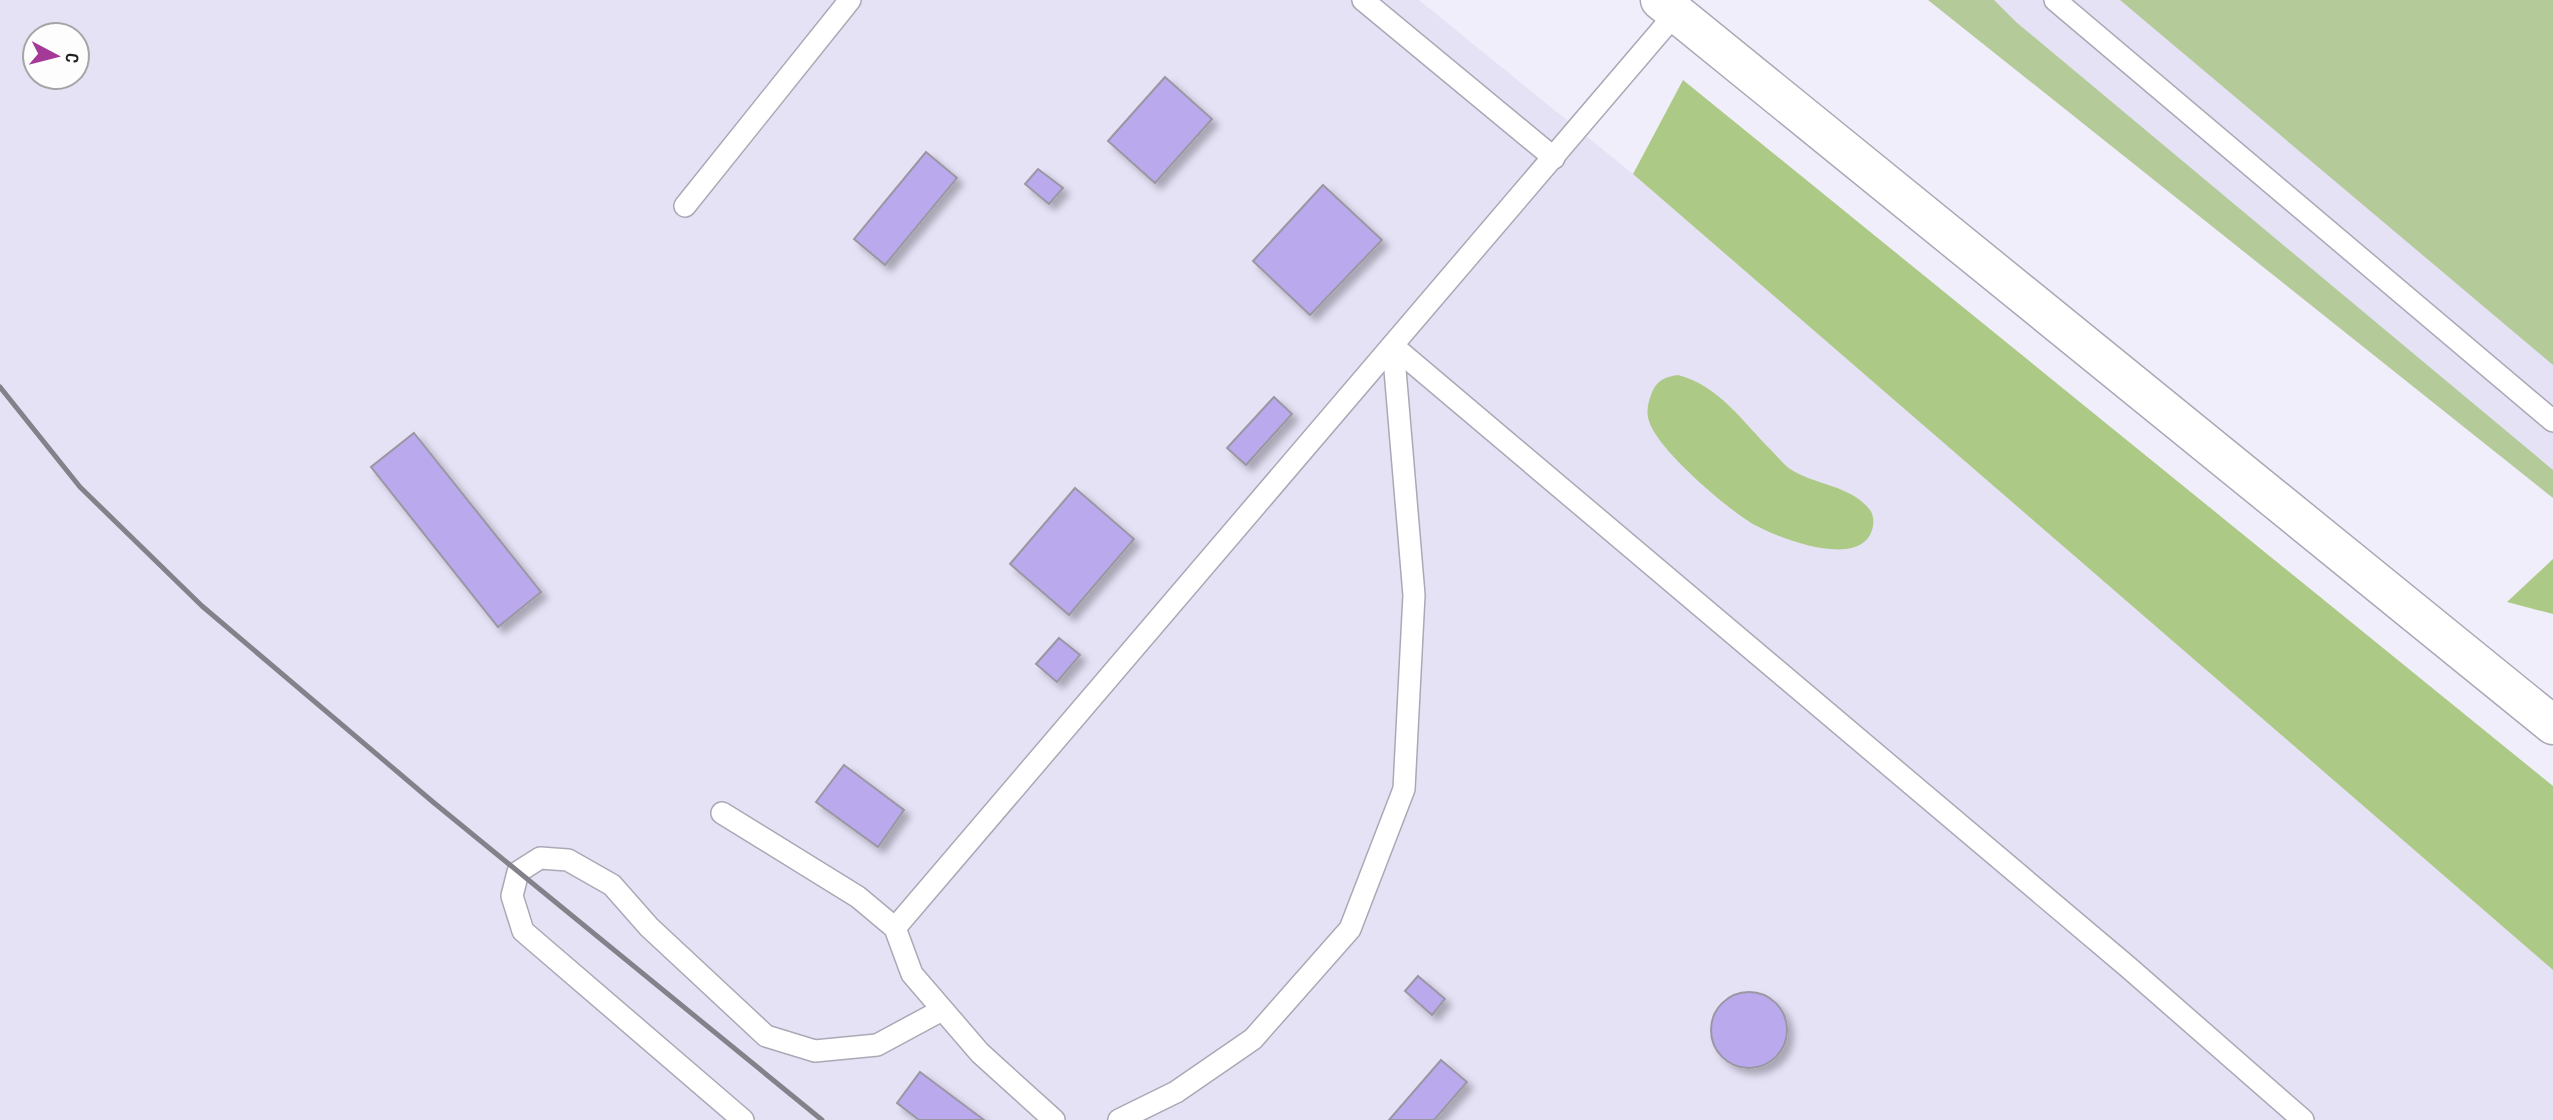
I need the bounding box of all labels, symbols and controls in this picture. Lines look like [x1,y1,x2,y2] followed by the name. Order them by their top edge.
[21,21,91,91] north arrow
[59,52,83,64] text: С

